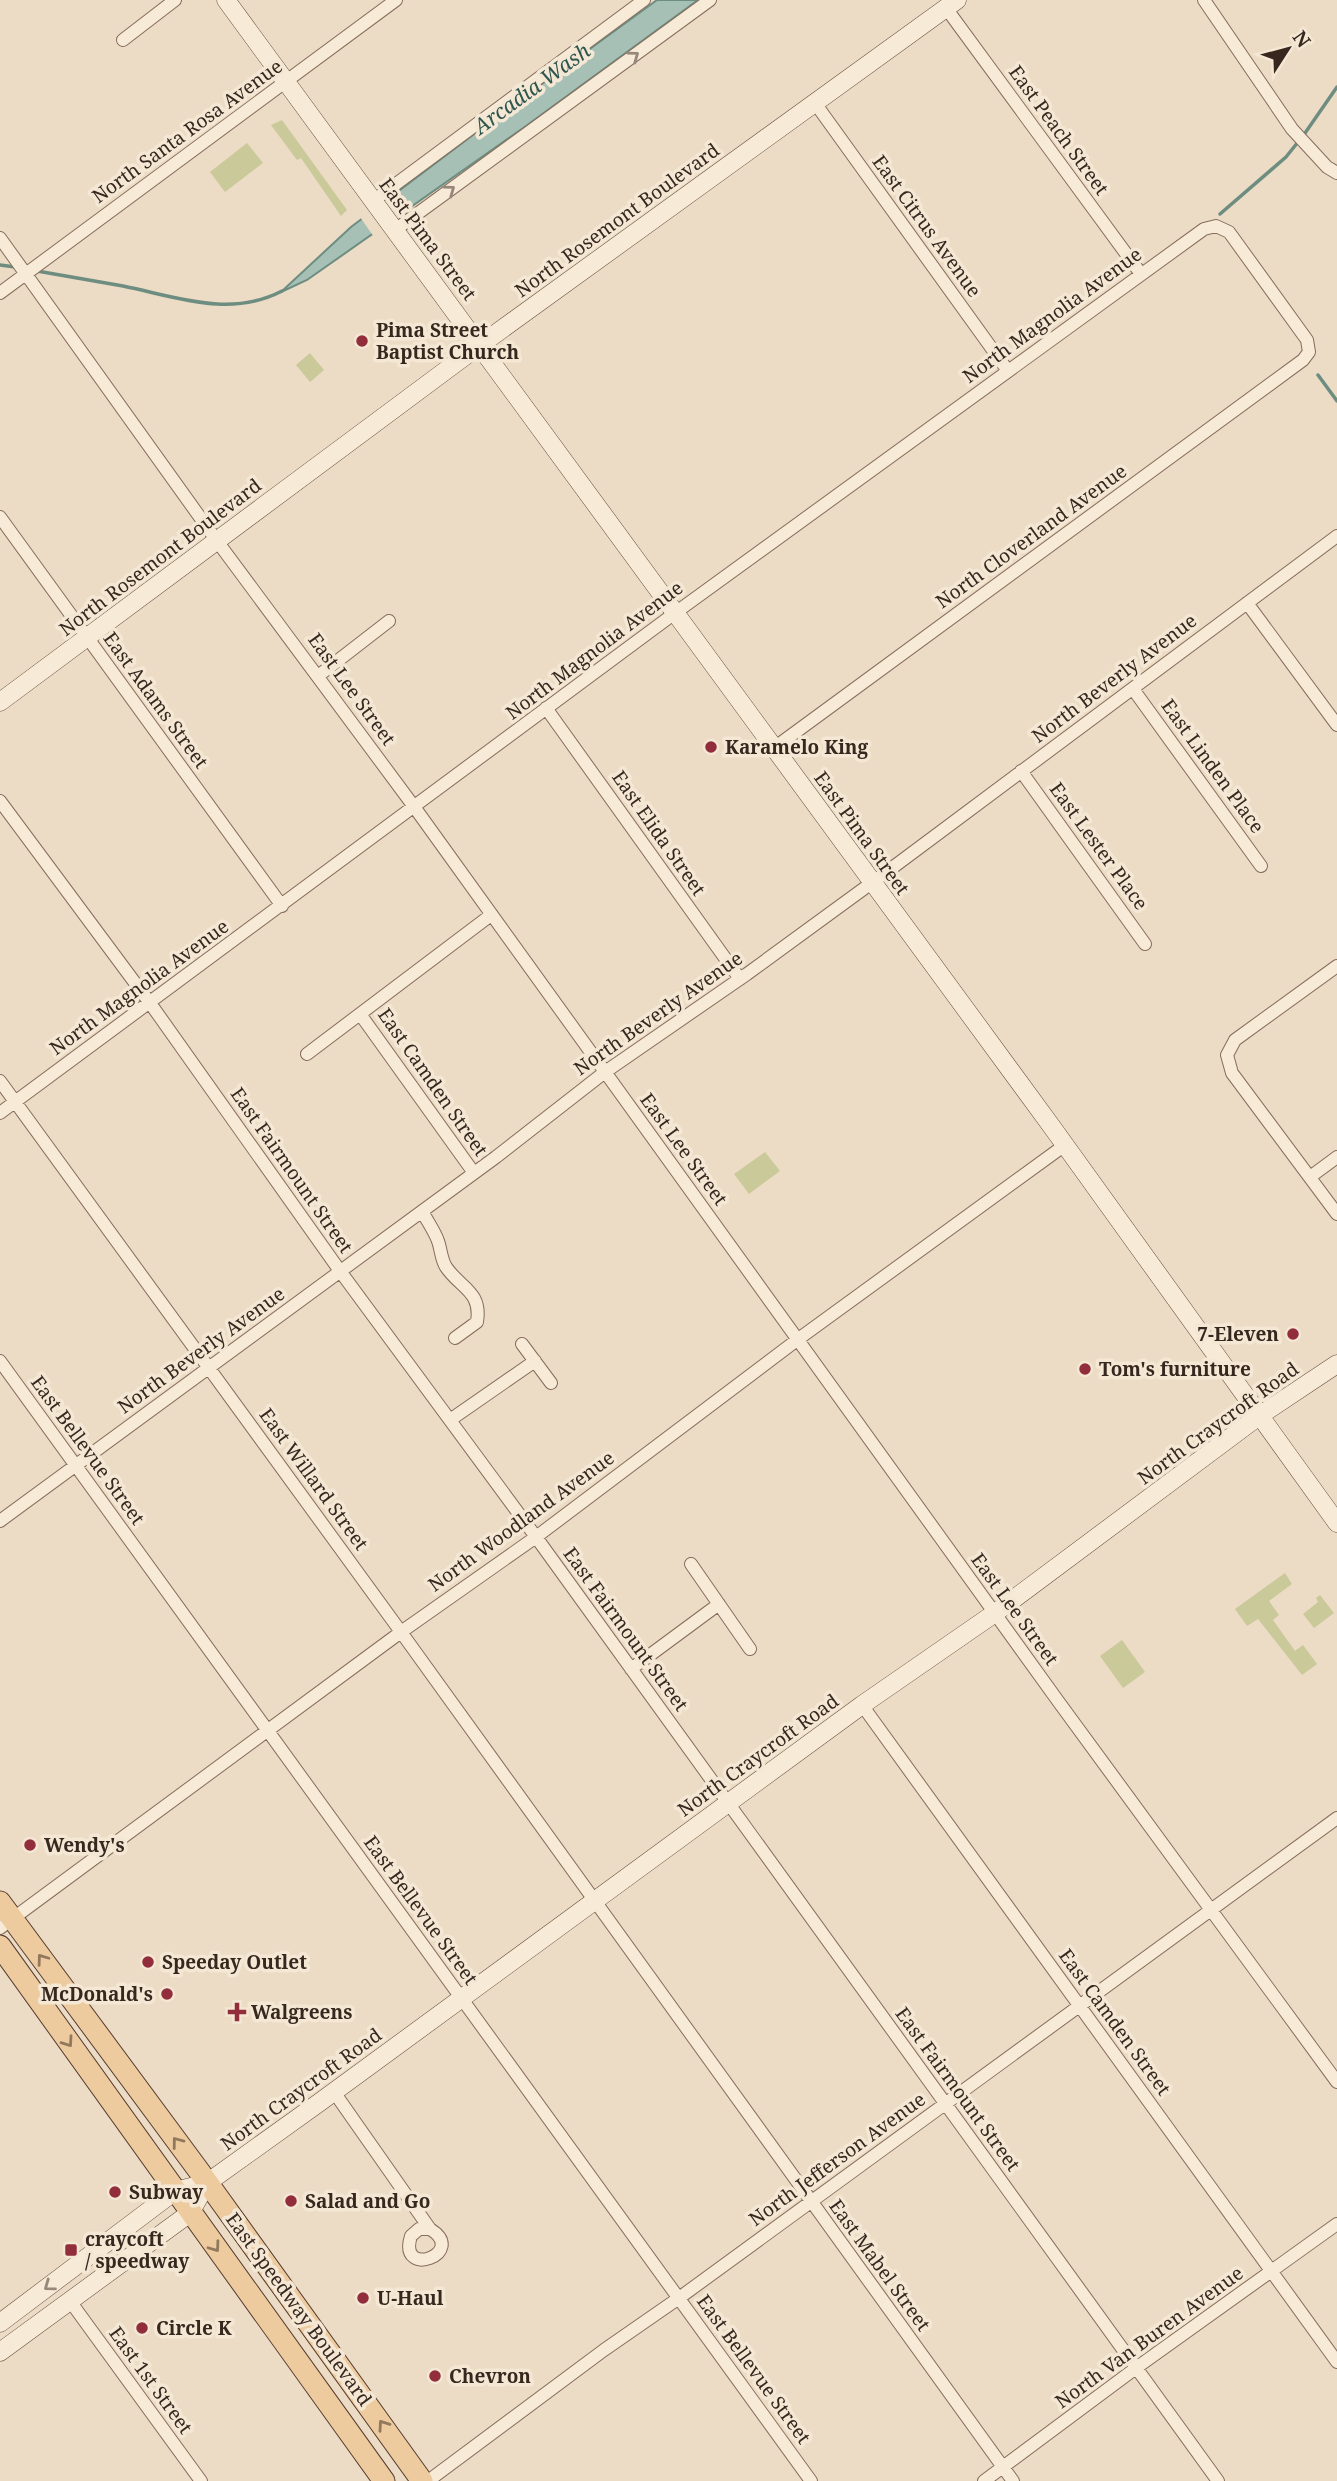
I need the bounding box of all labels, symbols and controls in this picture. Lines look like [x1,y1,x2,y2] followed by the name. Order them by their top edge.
[1253,14,1323,84] north arrow
[1287,25,1317,53] text: N
[466,36,596,141] water label: Arcadia Wash
[626,52,639,64] one-way arrow
[87,53,287,209] street label: North Santa Rosa Avenue
[1003,60,1115,200] street label: East Peach Street
[509,137,725,303] street label: North Rosemont Boulevard
[867,150,987,302] street label: East Citrus Avenue
[373,173,483,306] street label: East Pima Street
[442,186,455,198] one-way arrow
[957,241,1147,389] street label: North Magnolia Avenue
[376,317,520,365] place label: Pima Street Baptist Church
[354,333,370,349] marker: Pima Street Baptist Church
[930,458,1132,614] street label: North Cloverland Avenue
[54,472,267,642] street label: North Rosemont Boulevard
[500,575,688,725] street label: North Magnolia Avenue
[1026,607,1202,749] street label: North Beverly Avenue
[98,627,214,774] street label: East Adams Street
[302,628,402,751] street label: East Lee Street
[1156,694,1270,838] street label: East Linden Place
[725,734,869,760] place label: Karamelo King
[703,739,719,755] marker: Karamelo King
[606,765,712,901] street label: East Elida Street
[808,766,916,900] street label: East Pima Street
[1044,777,1154,915] street label: East Lester Place
[44,913,234,1061] street label: North Magnolia Avenue
[569,945,747,1081] street label: North Beverly Avenue
[372,1003,494,1161] street label: East Camden Street
[225,1082,359,1258] street label: East Fairmount Street
[634,1088,734,1211] street label: East Lee Street
[112,1281,290,1419] street label: North Beverly Avenue
[1197,1321,1279,1347] place label: 7-Eleven
[1285,1326,1301,1342] marker: 7-Eleven
[1099,1356,1251,1382] place label: Tom's furniture
[1132,1356,1304,1490] street label: North Craycroft Road
[1077,1361,1093,1377] marker: Tom's furniture
[25,1370,151,1530] street label: East Bellevue Street
[254,1403,375,1556] street label: East Willard Street
[423,1445,619,1597] street label: North Woodland Avenue
[558,1542,695,1716] street label: East Fairmount Street
[965,1548,1065,1671] street label: East Lee Street
[672,1688,844,1822] street label: North Craycroft Road
[358,1830,484,1990] street label: East Bellevue Street
[44,1832,125,1858] place label: Wendy's
[22,1837,38,1853] marker: Wendy's
[1053,1944,1177,2101] street label: East Camden Street
[162,1949,307,1975] place label: Speeday Outlet
[38,1954,50,1967] one-way arrow
[140,1954,156,1970] marker: Speeday Outlet
[41,1981,153,2007] place label: McDonald's
[159,1986,175,2002] marker: McDonald's
[251,1999,352,2025] place label: Walgreens
[890,2002,1027,2176] street label: East Fairmount Street
[229,2004,245,2020] marker: Walgreens
[215,2022,387,2156] street label: North Craycroft Road
[60,2034,72,2047] one-way arrow
[744,2086,930,2232] street label: North Jefferson Avenue
[173,2137,186,2150] one-way arrow
[129,2179,203,2205] place label: Subway
[107,2184,123,2200] marker: Subway
[305,2188,430,2214] place label: Salad and Go
[283,2193,299,2209] marker: Salad and Go
[823,2194,937,2336] street label: East Mabel Street
[220,2207,378,2411] street label: East Speedway Boulevard
[85,2226,189,2274] place label: craycoft / speedway
[207,2239,219,2252] one-way arrow
[63,2242,79,2258] marker: craycoft / speedway
[1050,2260,1248,2414] street label: North Van Buren Avenue
[44,2278,57,2290] one-way arrow
[377,2285,444,2311] place label: U-Haul
[691,2289,817,2449] street label: East Bellevue Street
[355,2290,371,2306] marker: U-Haul
[156,2315,232,2341] place label: Circle K
[134,2320,150,2336] marker: Circle K
[103,2321,199,2439] street label: East 1st Street
[449,2363,531,2389] place label: Chevron
[427,2368,443,2384] marker: Chevron
[379,2420,391,2433] one-way arrow

